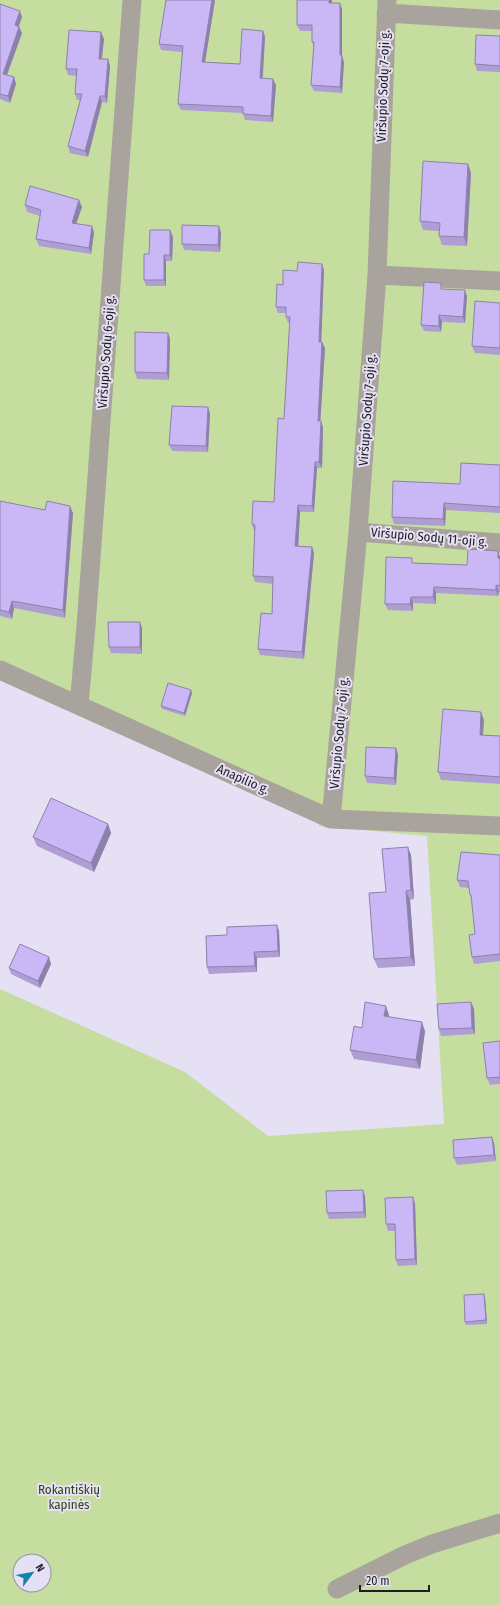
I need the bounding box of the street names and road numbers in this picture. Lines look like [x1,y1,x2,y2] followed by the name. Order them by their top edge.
[374,29,392,142] street label: Viršupio Sodų 7-oji g.
[95,295,117,409] street label: Viršupio Sodų 6-oji g.
[356,353,378,466] street label: Viršupio Sodų 7-oji g.
[370,524,488,550] street label: Viršupio Sodų 11-oji g.
[327,676,351,790] street label: Viršupio Sodų 7-oji g.
[214,761,272,797] street label: Anapilio g.

